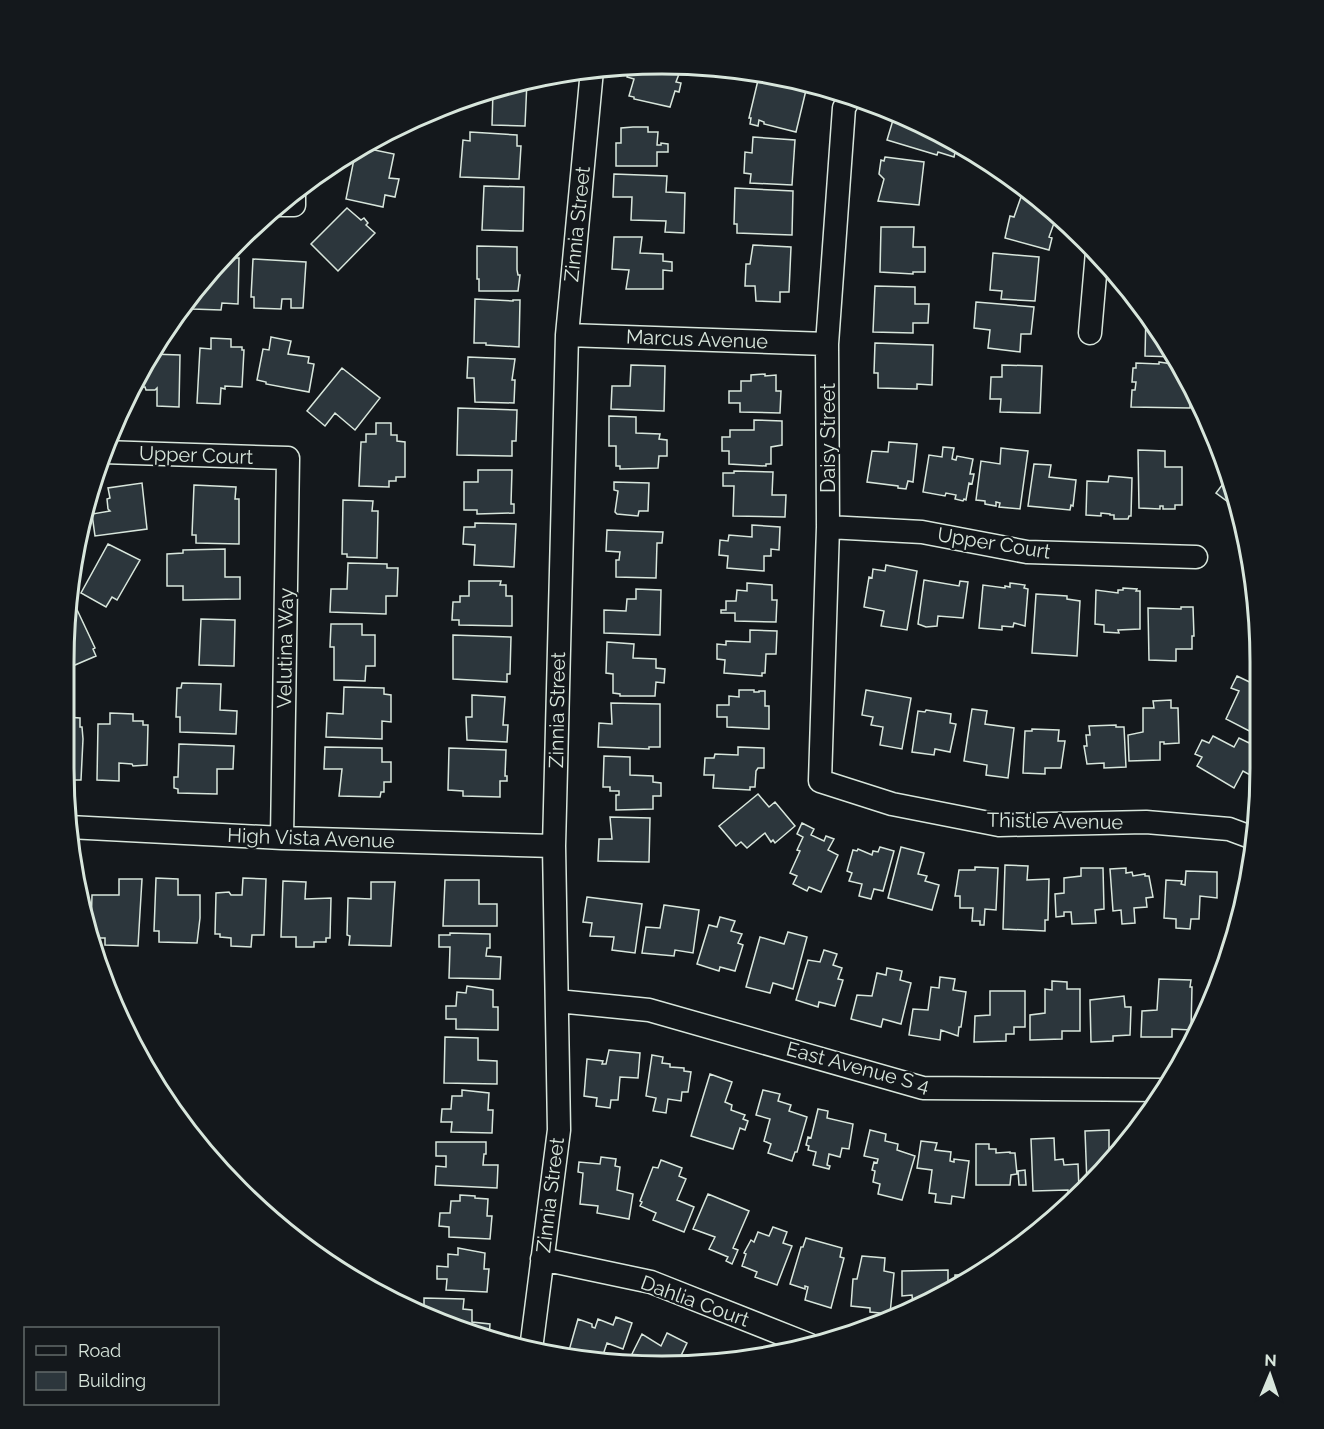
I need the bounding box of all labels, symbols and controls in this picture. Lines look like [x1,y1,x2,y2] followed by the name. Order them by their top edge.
[559,165,595,283] street label: Zinnia Street
[626,325,769,353] street label: Marcus Avenue
[816,383,840,493] street label: Daisy Street
[138,441,254,469] street label: Upper Court
[936,522,1053,564] street label: Upper Court
[272,587,298,709] street label: Velutina Way
[544,651,570,768] street label: Zinnia Street
[987,808,1124,834] street label: Thistle Avenue
[227,823,395,853] street label: High Vista Avenue
[784,1036,932,1098] street label: East Avenue S 4
[531,1136,569,1254] street label: Zinnia Street
[637,1270,753,1332] street label: Dahlia Court
[24,1327,219,1405] legend
[78,1340,121,1361] text: Road
[1240,1345,1300,1405] north arrow
[1264,1351,1277,1370] text: N
[78,1370,146,1391] text: Building

